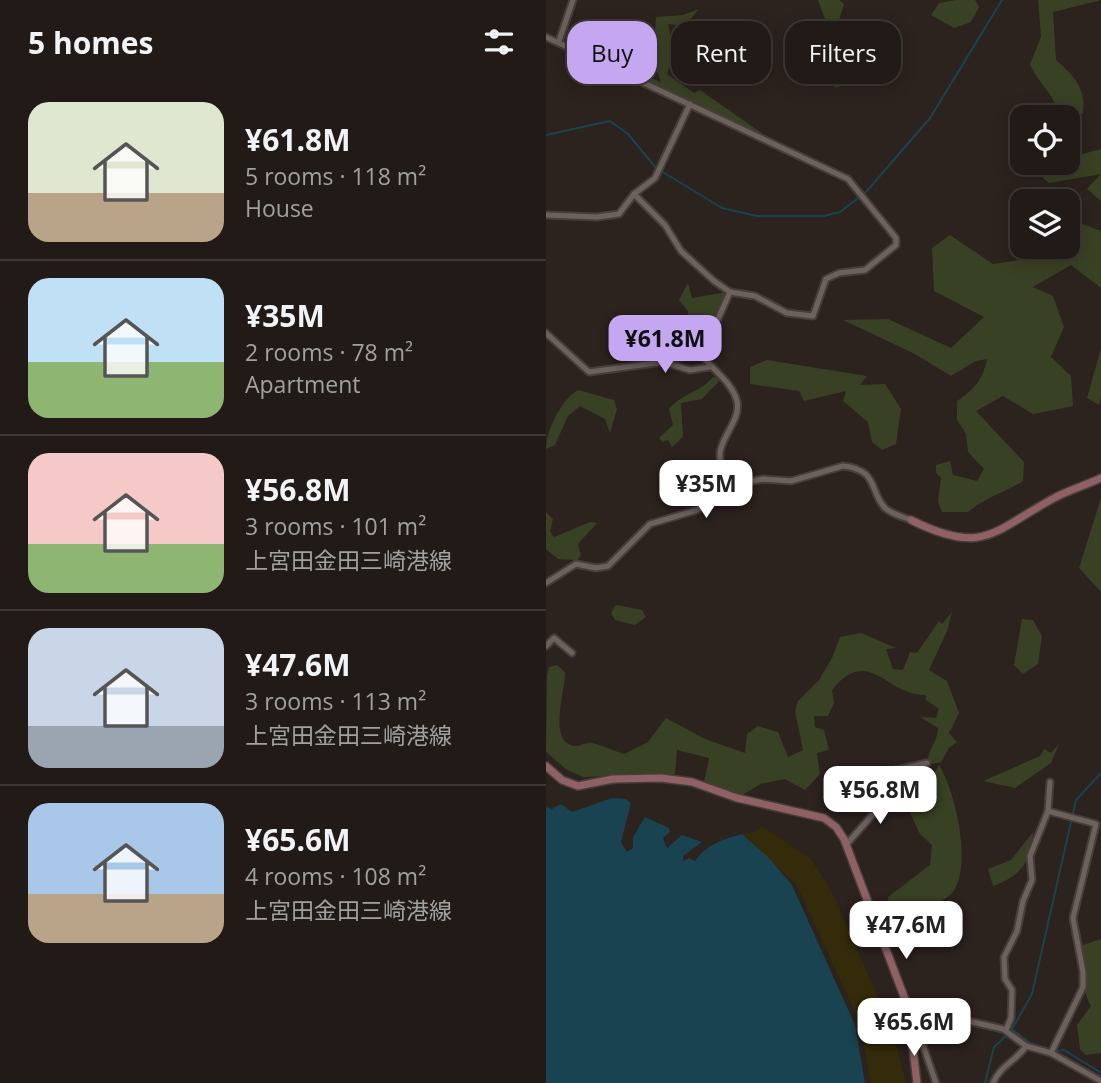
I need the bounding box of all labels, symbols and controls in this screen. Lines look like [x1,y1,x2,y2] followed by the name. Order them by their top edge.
[567,21,657,84] chip: Buy
[671,21,771,84] chip: Rent
[785,21,901,84] chip: Filters
[28,22,153,63] text: 5 homes
[480,23,518,61] icon: filters
[1010,105,1080,259] map controls
[1010,105,1080,175] button: locate
[245,119,350,160] text: ¥61.8M
[84,130,168,214] icon: home
[245,160,426,192] text: 5 rooms · 118 m²
[1010,189,1080,259] button: layers
[245,192,314,224] text: House
[245,295,325,336] text: ¥35M
[84,306,168,390] icon: home
[608,316,722,375] pin: ¥61.8M
[625,322,705,354] text: ¥61.8M
[245,336,413,368] text: 2 rooms · 78 m²
[245,368,361,400] text: Apartment
[665,461,747,520] pin: ¥35M
[675,467,737,499] text: ¥35M
[245,469,350,510] text: ¥56.8M
[84,481,168,565] icon: home
[245,510,426,542] text: 3 rooms · 101 m²
[245,544,452,576] text: 上宮田金田三崎港線
[245,644,350,685] text: ¥47.6M
[84,656,168,740] icon: home
[245,685,426,717] text: 3 rooms · 113 m²
[245,719,452,751] text: 上宮田金田三崎港線
[823,766,937,826] pin: ¥56.8M
[840,773,920,805] text: ¥56.8M
[245,819,350,860] text: ¥65.6M
[84,831,168,915] icon: home
[245,860,426,892] text: 4 rooms · 108 m²
[245,894,452,926] text: 上宮田金田三崎港線
[849,902,963,961] pin: ¥47.6M
[866,908,946,940] text: ¥47.6M
[857,998,971,1058] pin: ¥65.6M
[874,1005,954,1037] text: ¥65.6M

